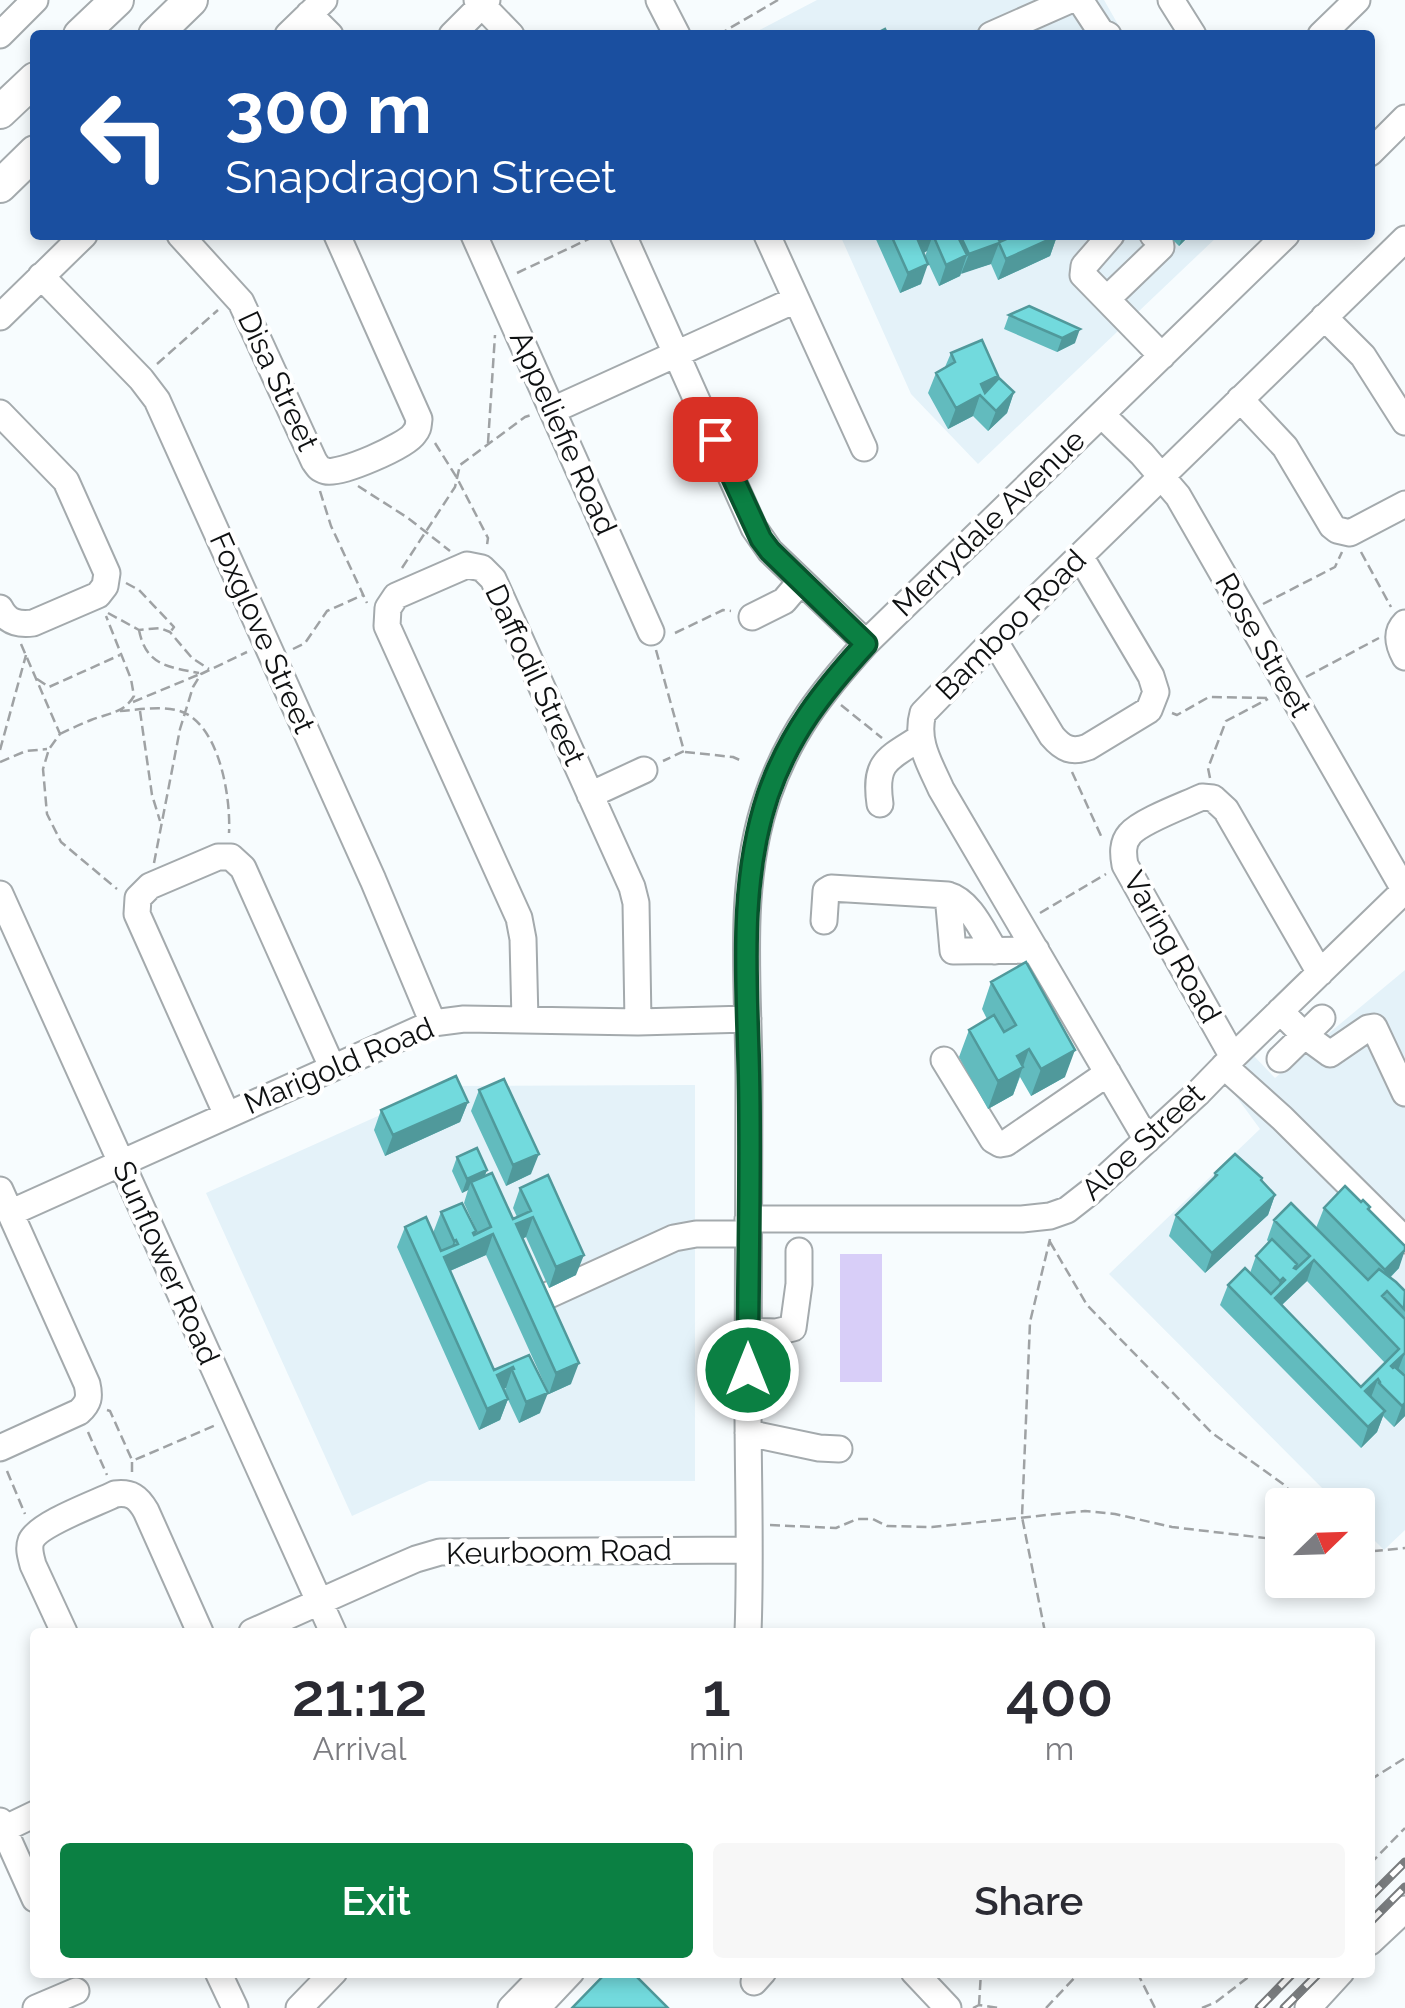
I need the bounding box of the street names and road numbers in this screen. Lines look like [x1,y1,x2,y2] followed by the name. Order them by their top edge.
[231,306,326,456] street label: Disa Street
[503,325,624,540] street label: Appeliefie Road
[885,422,1092,623] street label: Merrydale Avenue
[203,527,322,739] street label: Foxglove Street
[928,542,1093,707] street label: Bamboo Road
[1208,567,1319,723] street label: Rose Street
[478,579,593,771] street label: Daffodil Street
[1116,865,1228,1029] street label: Varing Road
[239,1010,439,1121] street label: Marigold Road
[1074,1076,1211,1207] street label: Aloe Street
[106,1156,227,1370] street label: Sunflower Road
[446,1532,672,1571] street label: Keurboom Road

